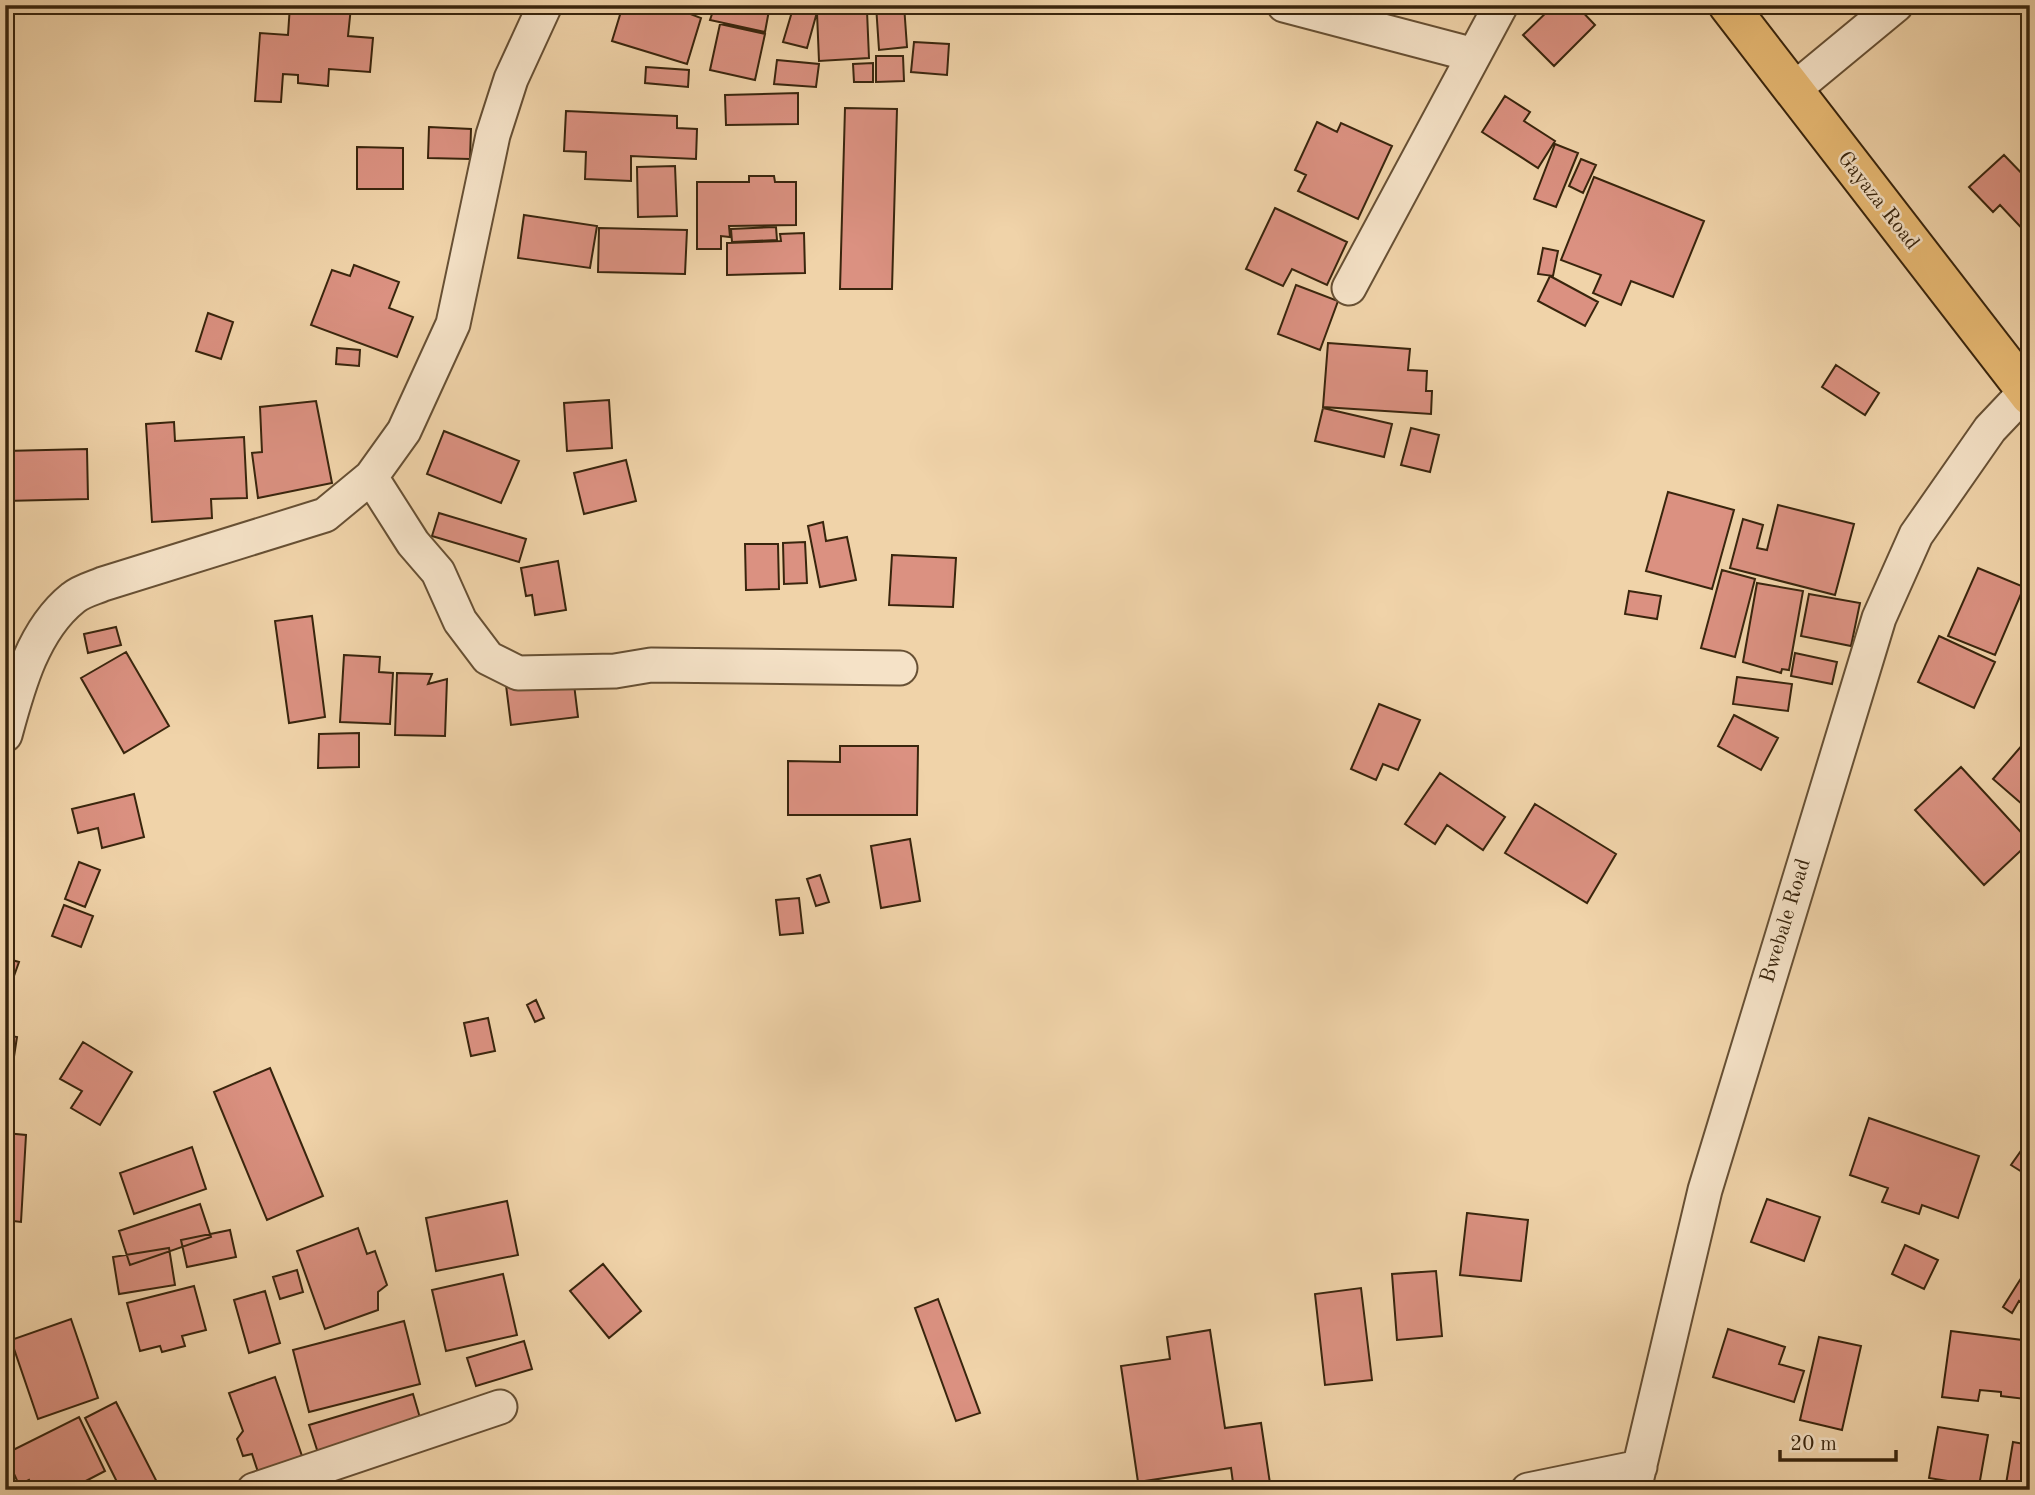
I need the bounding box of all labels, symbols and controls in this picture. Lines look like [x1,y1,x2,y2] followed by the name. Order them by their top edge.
[1833,148,1923,254] street label: Gayaza Road
[1757,856,1815,986] street label: Bwebale Road
[1780,1418,1895,1462] scale bar
[1790,1434,1837,1455] text: 20 m

